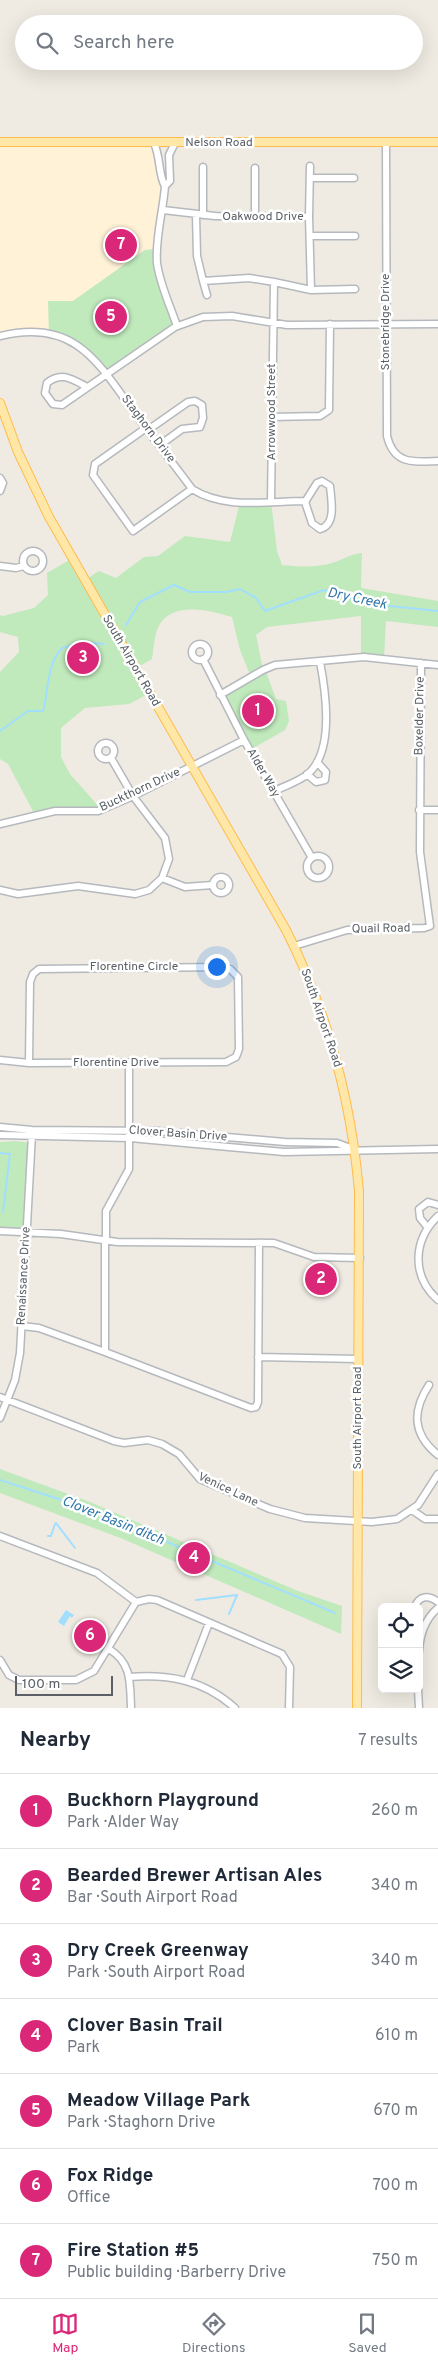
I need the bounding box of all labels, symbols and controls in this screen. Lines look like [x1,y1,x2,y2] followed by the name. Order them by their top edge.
[15,15,423,70] search box
[33,29,61,57] icon: search
[73,31,175,55] text: Search here
[185,135,253,151] street label: Nelson Road
[222,209,304,225] street label: Oakwood Drive
[105,226,137,264] pin: 7
[378,274,394,371] street label: Stonebridge Drive
[95,298,127,336] pin: 5
[264,363,280,461] street label: Arrowwood Street
[117,392,179,466] street label: Staghorn Drive
[326,584,389,614] water label: Dry Creek
[98,612,164,710] street label: South Airport Road
[67,639,99,677] pin: 3
[411,676,429,756] street label: Boxelder Drive
[242,692,274,730] pin: 1
[243,745,283,801] street label: Alder Way
[97,764,183,816] street label: Buckthorn Drive
[352,920,410,938] street label: Quail Road
[204,954,230,980] your location
[90,959,178,975] street label: Florentine Circle
[297,967,345,1069] street label: South Airport Road
[73,1055,159,1071] street label: Florentine Drive
[128,1123,228,1145] street label: Clover Basin Drive
[13,1226,35,1326] street label: Renaissance Drive
[305,1260,337,1298] pin: 2
[350,1366,366,1470] street label: South Airport Road
[195,1469,261,1511] street label: Venice Lane
[59,1493,167,1549] water label: Clover Basin ditch
[178,1539,210,1577] pin: 4
[378,1603,423,1693] map controls
[378,1603,423,1648] button: locate
[74,1617,106,1655] pin: 6
[378,1648,423,1693] button: layers
[15,1673,112,1696] scale bar
[22,1676,60,1693] text: 100 m
[20,1727,91,1754] text: Nearby
[358,1731,418,1751] text: 7 results
[67,1789,259,1813] text: Buckhorn Playground
[33,1801,39,1821] text: 1
[371,1801,418,1821] text: 260 m
[67,1813,179,1833] text: Park · Alder Way
[67,1864,322,1888] text: Bearded Brewer Artisan Ales
[31,1876,41,1896] text: 2
[371,1876,418,1896] text: 340 m
[67,1888,238,1908] text: Bar · South Airport Road
[67,1939,249,1963] text: Dry Creek Greenway
[31,1951,41,1971] text: 3
[371,1951,418,1971] text: 340 m
[67,1963,245,1983] text: Park · South Airport Road
[67,2014,223,2038] text: Clover Basin Trail
[31,2026,41,2046] text: 4
[375,2026,418,2046] text: 610 m
[67,2038,100,2058] text: Park
[67,2089,250,2113] text: Meadow Village Park
[31,2101,41,2121] text: 5
[373,2101,418,2121] text: 670 m
[67,2113,215,2133] text: Park · Staghorn Drive
[67,2164,153,2188] text: Fox Ridge
[31,2176,41,2196] text: 6
[372,2176,418,2196] text: 700 m
[67,2188,110,2208] text: Office
[67,2239,199,2263] text: Fire Station #5
[32,2251,40,2271] text: 7
[372,2251,418,2271] text: 750 m
[67,2263,286,2283] text: Public building · Barberry Drive
[51,2310,79,2357] tab: Map
[182,2310,246,2357] tab: Directions
[348,2310,387,2357] tab: Saved

